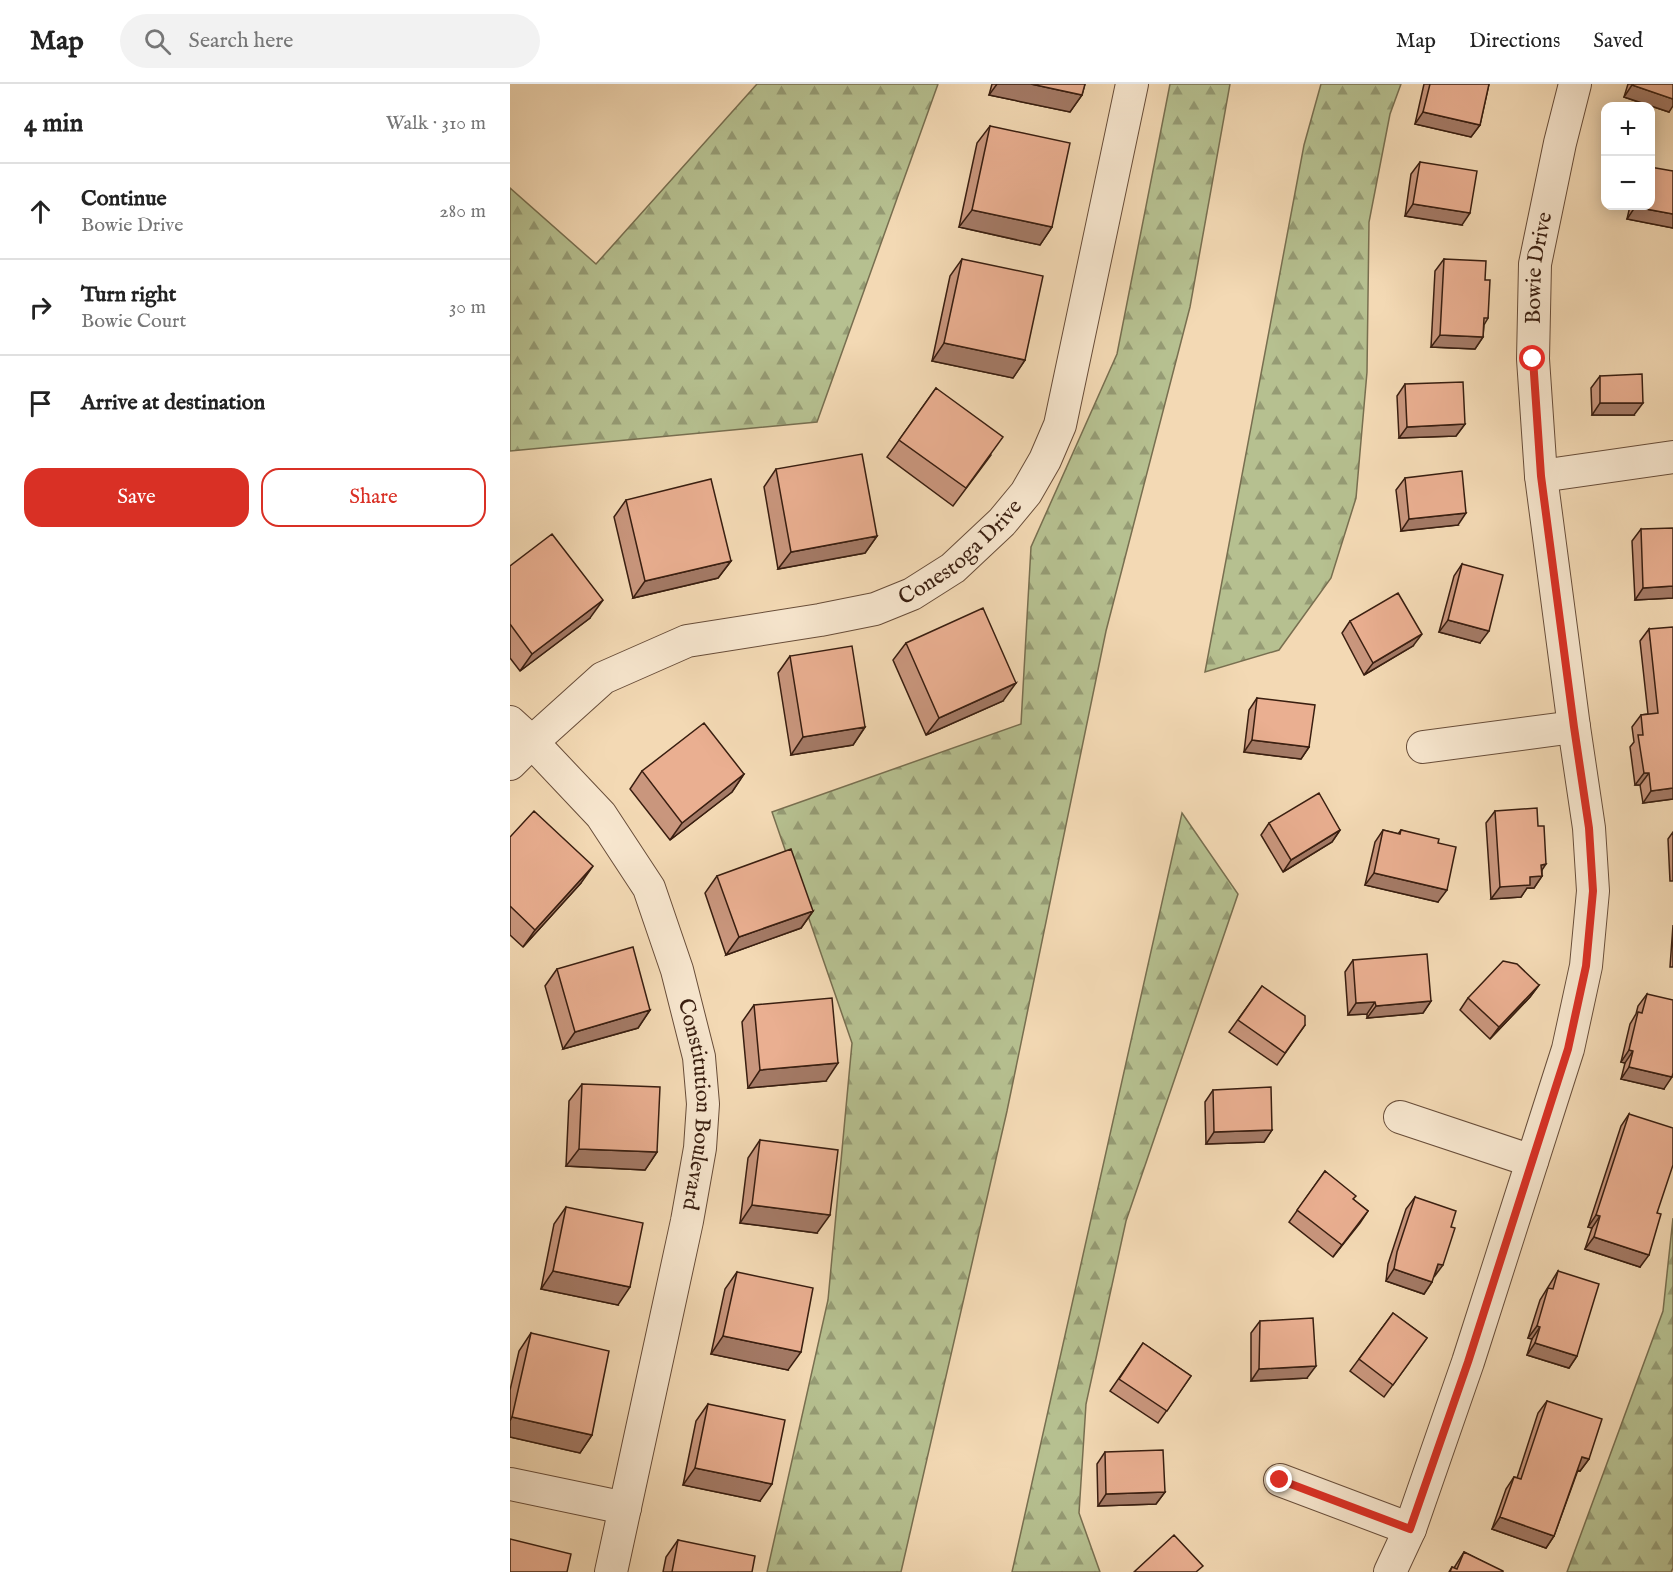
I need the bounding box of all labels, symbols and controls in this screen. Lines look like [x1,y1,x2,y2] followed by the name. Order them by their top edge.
[120,14,540,68] search box
[30,24,84,59] text: Map
[141,25,174,58] icon: search
[189,27,293,55] text: Search here
[1396,28,1436,55] text: Map
[1469,28,1560,55] text: Directions
[1593,28,1643,55] text: Saved
[1601,102,1655,210] map controls
[1601,102,1655,156] button: +
[24,107,83,140] text: 4 min
[386,111,486,136] text: Walk · 310 m
[1601,156,1655,210] button: −
[81,185,167,213] text: Continue
[24,195,57,228] icon: ahead
[439,199,486,224] text: 280 m
[1520,210,1559,324] street label: Bowie Drive
[81,213,183,238] text: Bowie Drive
[81,281,176,309] text: Turn right
[24,291,57,324] icon: right
[449,295,486,320] text: 30 m
[81,309,186,334] text: Bowie Court
[1519,345,1545,371] route start
[24,387,57,420] icon: arrive
[81,389,265,417] text: Arrive at destination
[24,468,249,527] button: Save
[261,468,486,527] button: Share
[895,494,1029,612] street label: Conestoga Drive
[671,996,717,1212] street label: Constitution Boulevard
[1266,1466,1292,1492] route end

